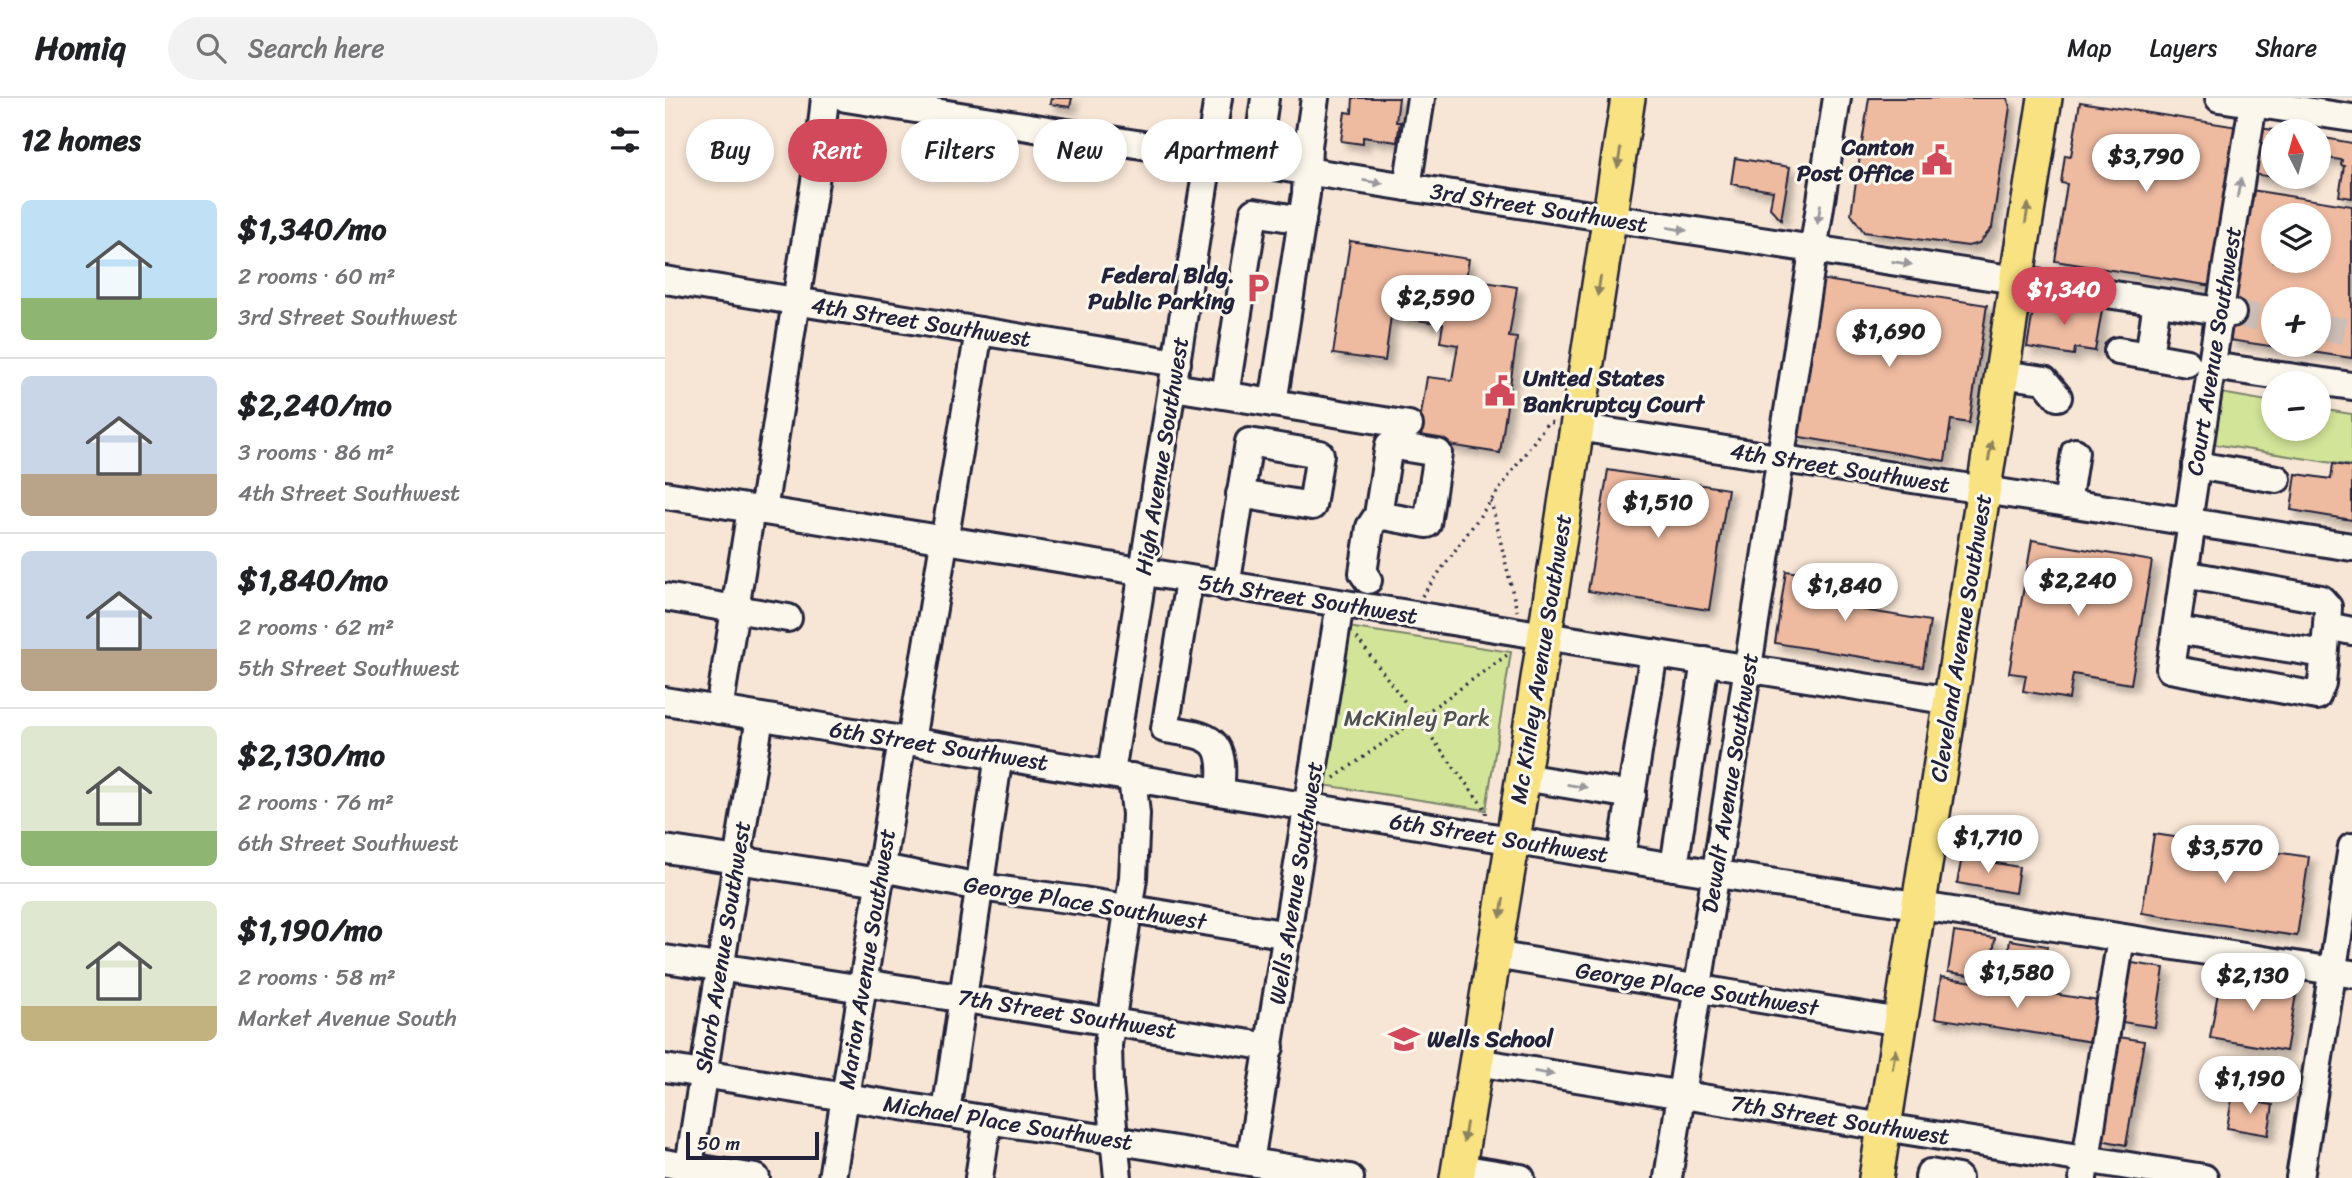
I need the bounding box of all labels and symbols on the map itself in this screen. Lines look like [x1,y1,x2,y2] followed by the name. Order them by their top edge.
[2261,119,2331,189] north arrow
[1797,127,1914,194] place label: Canton Post Office
[2089,134,2203,194] pin: $3,790
[1920,143,1954,177] public building icon: Canton Post Office
[1613,147,1624,169] one-way arrow
[1427,171,1651,245] street label: 3rd Street Southwest
[1362,177,1384,188] one-way arrow
[2234,177,2245,199] one-way arrow
[2022,202,2033,224] one-way arrow
[1813,203,1824,225] one-way arrow
[2174,223,2254,479] street label: Court Avenue Southwest
[1666,224,1688,235] one-way arrow
[1088,255,1235,322] place label: Federal Bldg. Public Parking
[1891,258,1913,269] one-way arrow
[2007,268,2121,327] pin: $1,340
[1241,271,1275,305] parking icon: Federal Bldg. Public Parking
[1379,275,1493,335] pin: $2,590
[1593,275,1604,297] one-way arrow
[808,284,1034,360] street label: 4th Street Southwest
[1832,310,1946,369] pin: $1,690
[1123,334,1201,578] street label: High Avenue Southwest
[1523,358,1706,425] place label: United States Bankruptcy Court
[1483,374,1517,408] public building icon: United States Bankruptcy Court
[1727,430,1953,506] street label: 4th Street Southwest
[1984,440,1995,462] one-way arrow
[1601,480,1715,540] pin: $1,510
[1918,491,2004,785] street label: Cleveland Avenue Southwest
[1498,511,1584,807] street label: Mc Kinley Avenue Southwest
[2021,559,2135,618] pin: $2,240
[1195,561,1421,637] street label: 5th Street Southwest
[1788,564,1902,623] pin: $1,840
[1689,650,1771,916] street label: Dewalt Avenue Southwest
[1344,698,1490,739] park label: McKinley Park
[827,708,1051,784] street label: 6th Street Southwest
[1257,758,1335,1008] street label: Wells Avenue Southwest
[1566,781,1588,792] one-way arrow
[1387,800,1611,876] street label: 6th Street Southwest
[1931,816,2045,875] pin: $1,710
[683,818,763,1076] street label: Shorb Avenue Southwest
[826,826,908,1092] street label: Marion Avenue Southwest
[2168,826,2282,885] pin: $3,570
[961,864,1211,943] street label: George Place Southwest
[1496,897,1507,919] one-way arrow
[1573,950,1823,1029] street label: George Place Southwest
[1960,950,2074,1010] pin: $1,580
[2196,954,2310,1013] pin: $2,130
[955,976,1179,1052] street label: 7th Street Southwest
[1427,1019,1554,1060] place label: Wells School
[1387,1022,1421,1056] school or university icon: Wells School
[1889,1048,1900,1070] one-way arrow
[2193,1056,2307,1116] pin: $1,190
[1533,1068,1555,1079] one-way arrow
[1728,1082,1952,1158] street label: 7th Street Southwest
[880,1083,1136,1163] street label: Michael Place Southwest
[1459,1121,1470,1143] one-way arrow
[686,1129,819,1161] scale bar

